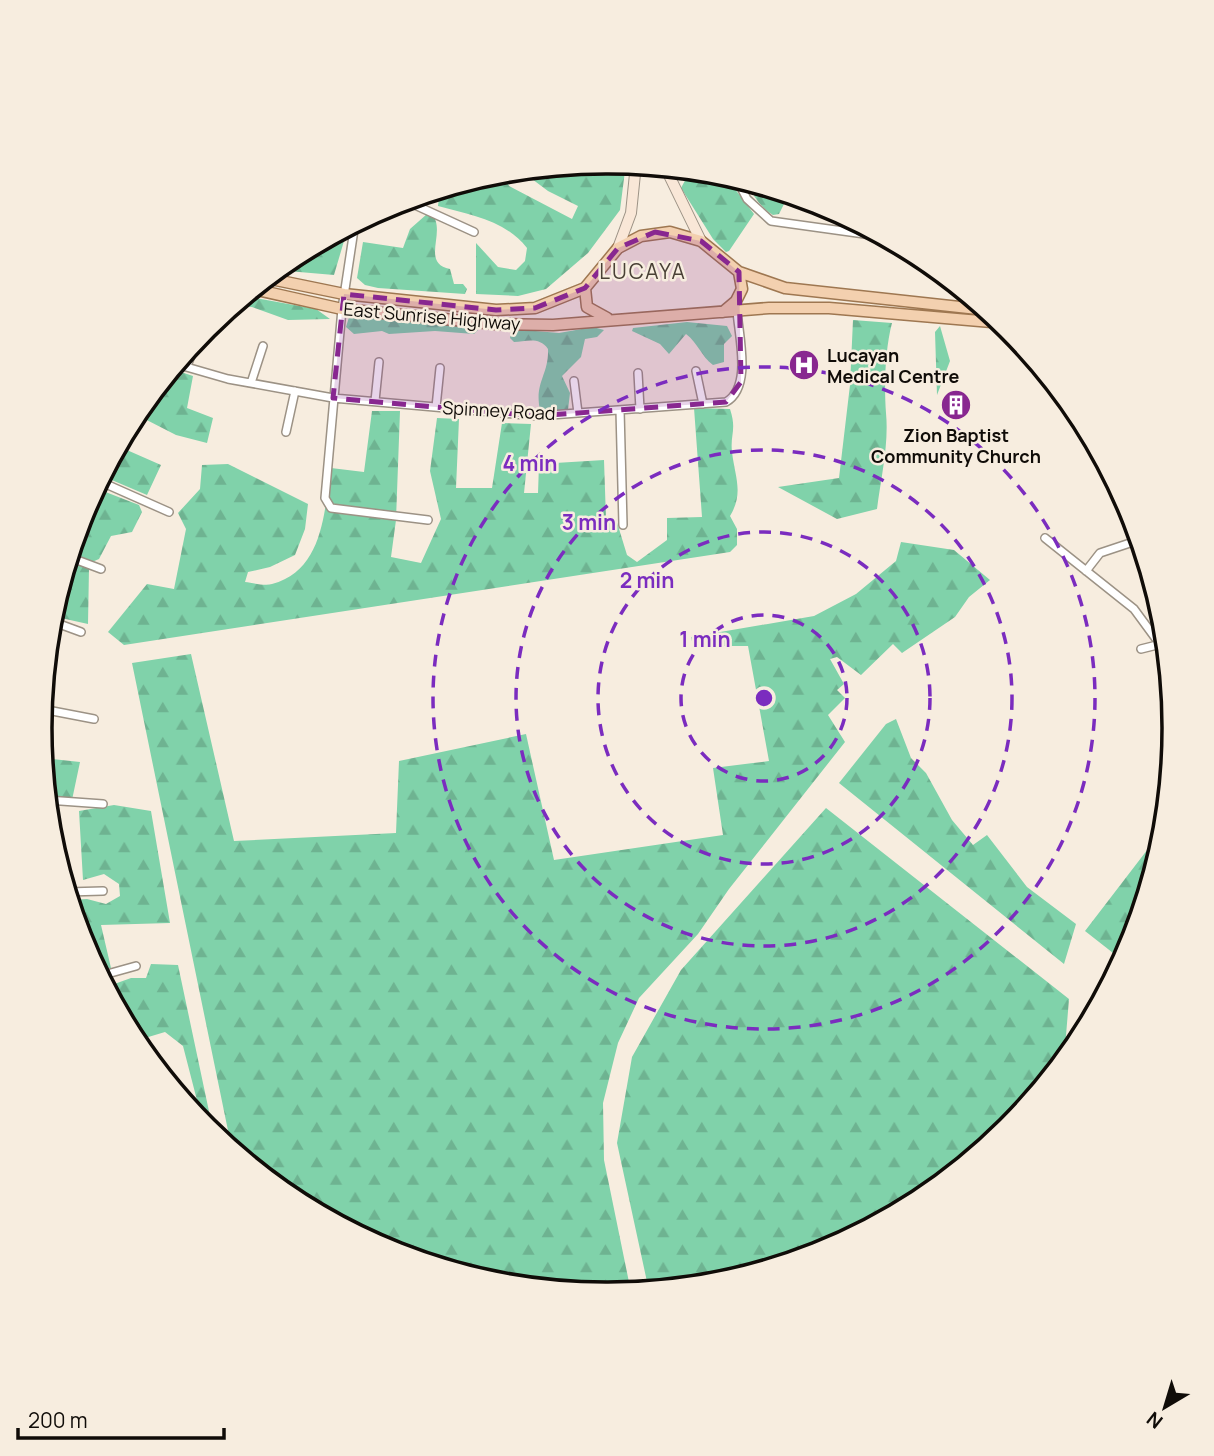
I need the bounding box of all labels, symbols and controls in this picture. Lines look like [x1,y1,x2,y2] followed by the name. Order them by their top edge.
[599,257,687,285] district label: LUCAYA
[343,296,522,336] street label: East Sunrise Highway
[827,343,960,388] place label: Lucayan Medical Centre
[787,348,821,382] hospital icon: Lucayan Medical Centre
[939,388,973,422] building icon: Zion Baptist Community Church
[442,395,556,425] street label: Spinney Road
[871,423,1041,468] place label: Zion Baptist Community Church
[503,449,557,477] text: 4 min
[562,508,616,536] text: 3 min
[620,566,674,594] text: 2 min
[679,625,731,653] text: 1 min
[752,686,776,710] centre of rings
[1130,1372,1200,1442] north arrow
[18,1396,224,1440] scale bar
[28,1406,88,1434] text: 200 m
[1141,1406,1168,1435] text: N

